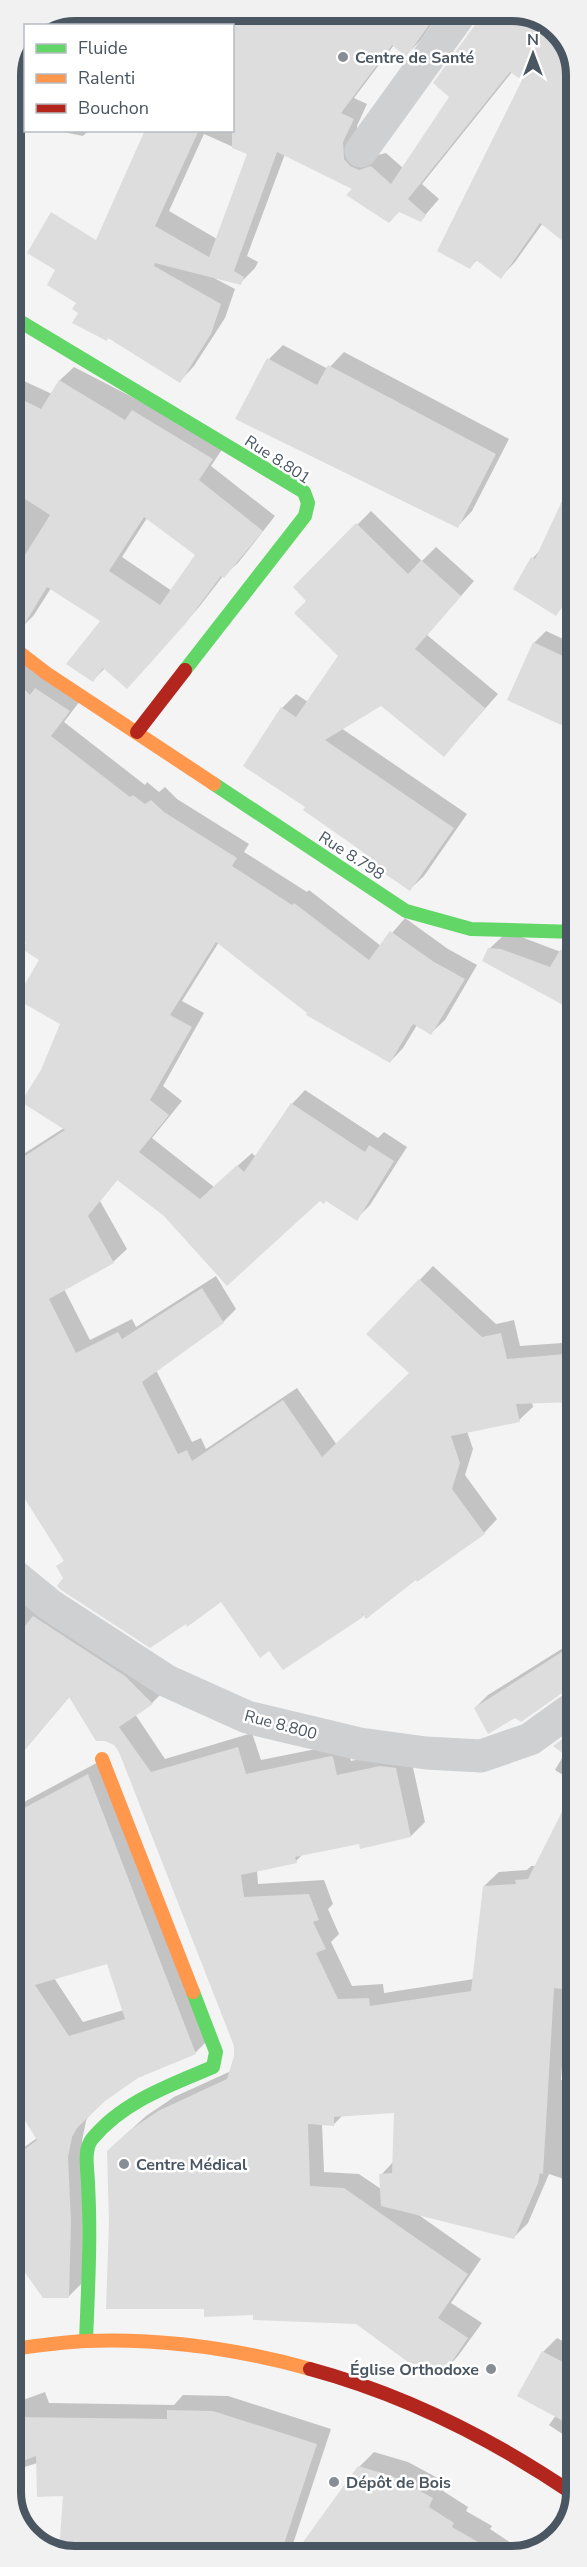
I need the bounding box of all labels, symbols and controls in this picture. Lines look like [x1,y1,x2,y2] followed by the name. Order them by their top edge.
[24,24,234,132] legend
[503,24,563,84] north arrow
[527,29,539,51] text: N
[78,36,128,60] text: Fluide
[355,47,474,69] place label: Centre de Santé
[336,50,350,64] marker: Centre de Santé
[78,66,135,90] text: Ralenti
[78,96,149,120] text: Bouchon
[240,430,315,489] street label: Rue 8.801
[314,826,389,885] street label: Rue 8.798
[242,1705,320,1745] street label: Rue 8.800
[136,2154,247,2176] place label: Centre Médical
[117,2157,131,2171] marker: Centre Médical
[350,2359,479,2381] place label: Église Orthodoxe
[484,2362,498,2376] marker: Église Orthodoxe
[346,2472,451,2494] place label: Dépôt de Bois
[327,2475,341,2489] marker: Dépôt de Bois

